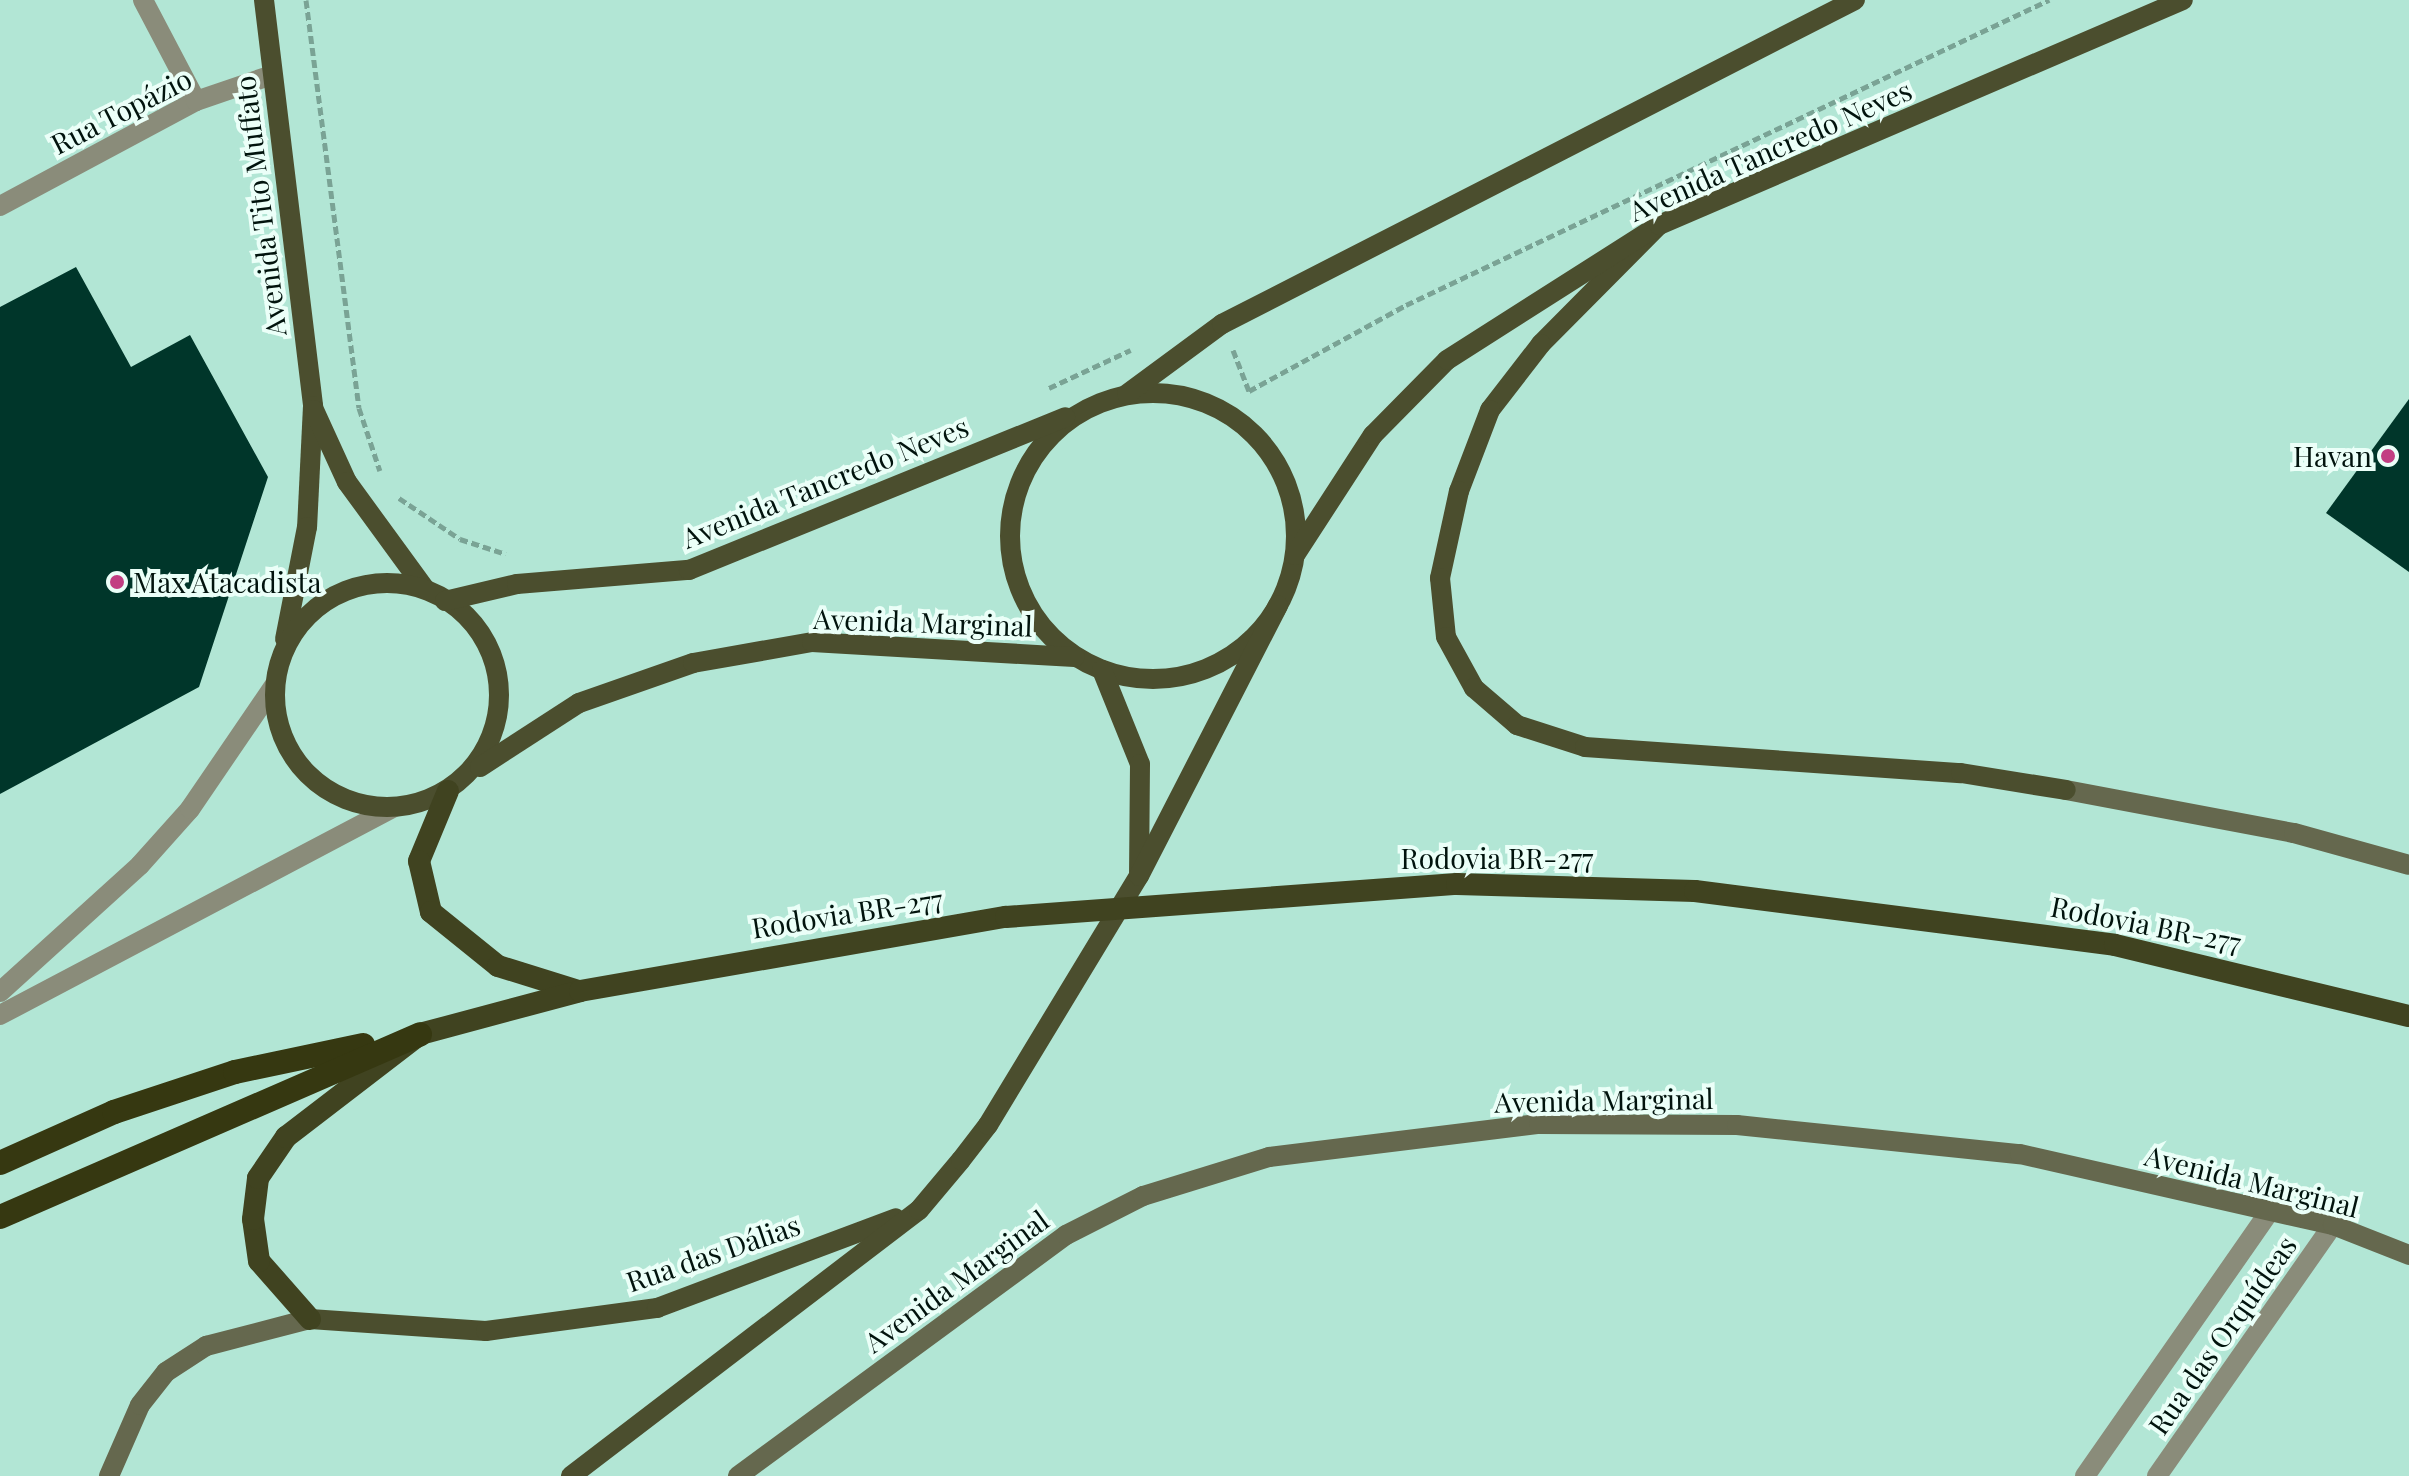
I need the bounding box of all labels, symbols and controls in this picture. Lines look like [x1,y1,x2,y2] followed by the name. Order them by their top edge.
[45,61,197,161] street label: Rua Topázio
[1623,72,1917,228] street label: Avenida Tancredo Neves
[227,73,293,339] street label: Avenida Tito Muffato
[677,409,973,555] street label: Avenida Tancredo Neves
[2293,439,2372,473] place label: Havan
[2379,447,2397,465] marker: Havan
[133,565,323,599] place label: Max Atacadista
[108,573,126,591] marker: Max Atacadista
[813,601,1033,643] street label: Avenida Marginal
[1400,841,1594,875] street label: Rodovia BR-277
[749,881,945,945] street label: Rodovia BR-277
[2048,889,2244,959] street label: Rodovia BR-277
[1494,1081,1714,1119] street label: Avenida Marginal
[2141,1138,2363,1224] street label: Avenida Marginal
[857,1203,1055,1359] street label: Avenida Marginal
[622,1208,804,1298] street label: Rua das Dálias
[2141,1229,2303,1441] street label: Rua das Orquídeas

